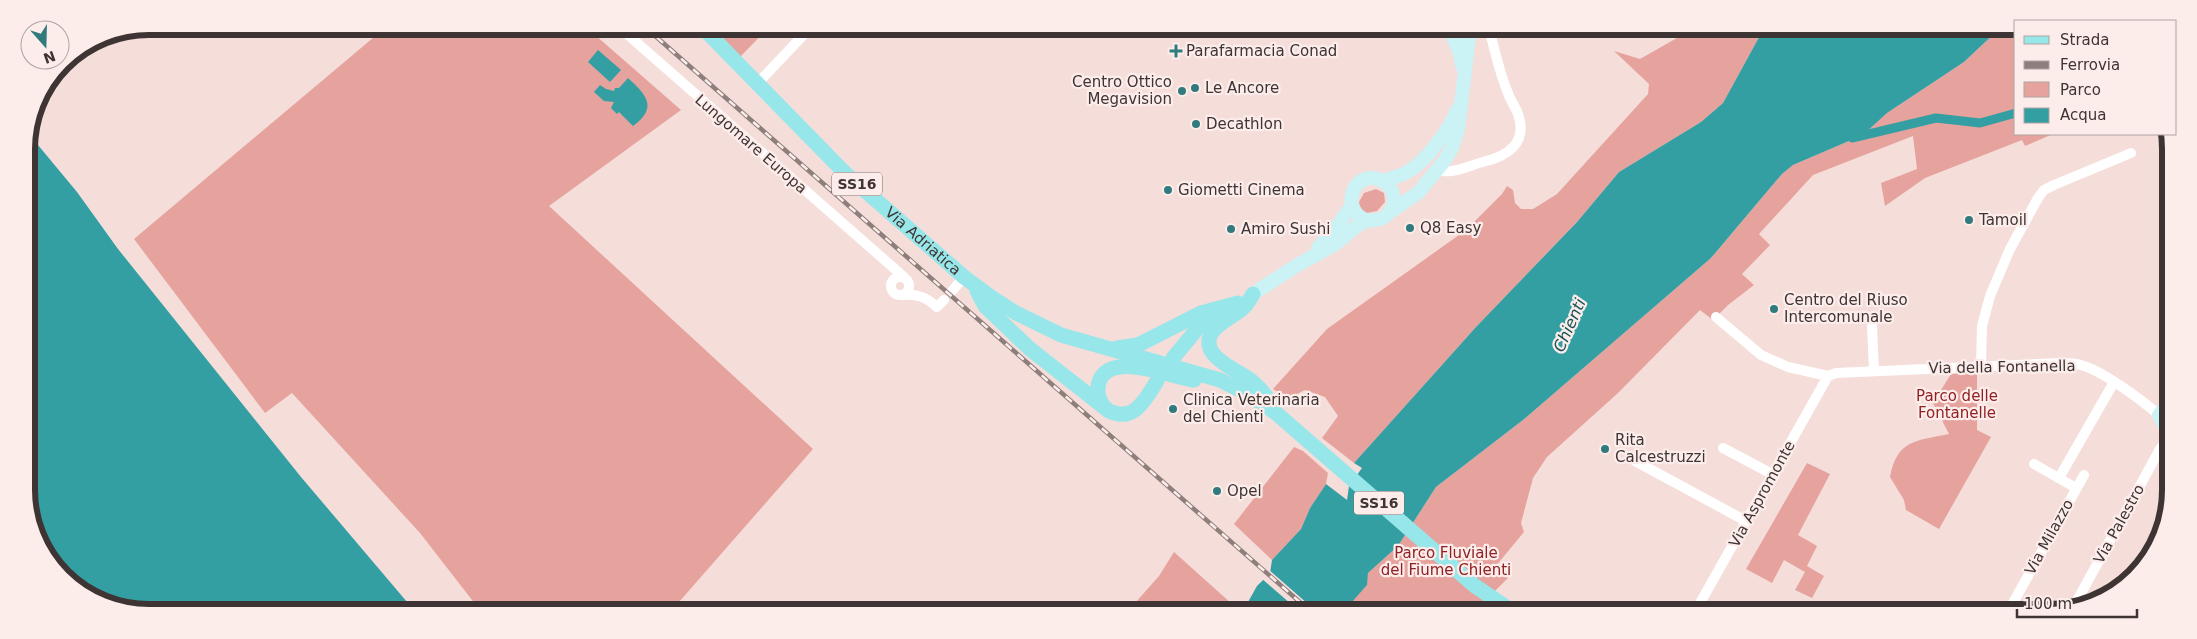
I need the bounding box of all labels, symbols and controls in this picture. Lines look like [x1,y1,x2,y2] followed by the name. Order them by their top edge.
[20,20,70,70] north arrow
[2014,20,2177,135] legend
[2060,31,2109,49] text: Strada
[1186,42,1337,60] place label: Parafarmacia Conad
[1170,45,1182,57] marker: Parafarmacia Conad
[41,48,58,67] text: N
[2060,56,2120,74] text: Ferrovia
[1072,73,1172,108] place label: Centro Ottico Megavision
[1205,79,1279,97] place label: Le Ancore
[2060,81,2101,99] text: Parco
[1189,82,1201,94] marker: Le Ancore
[1176,85,1188,97] marker: Centro Ottico Megavision
[691,91,811,197] street label: Lungomare Europa
[2060,106,2106,124] text: Acqua
[1206,115,1282,133] place label: Decathlon
[1190,118,1202,130] marker: Decathlon
[832,172,882,195] road number: SS16
[1178,181,1305,199] place label: Giometti Cinema
[1162,184,1174,196] marker: Giometti Cinema
[881,203,965,279] street label: Via Adriatica
[1978,211,2027,229] place label: Tamoil
[1963,214,1975,226] marker: Tamoil
[1420,219,1482,237] place label: Q8 Easy
[1241,220,1330,238] place label: Amiro Sushi
[1404,222,1416,234] marker: Q8 Easy
[1225,223,1237,235] marker: Amiro Sushi
[1784,291,1908,326] place label: Centro del Riuso Intercomunale
[1549,295,1590,355] water label: Chienti
[1768,303,1780,315] marker: Centro del Riuso Intercomunale
[1928,357,2076,377] street label: Via della Fontanella
[1916,387,1998,422] park label: Parco delle Fontanelle
[1183,391,1320,426] place label: Clinica Veterinaria del Chienti
[1167,403,1179,415] marker: Clinica Veterinaria del Chienti
[1615,431,1706,466] place label: Rita Calcestruzzi
[1725,438,1799,550] street label: Via Aspromonte
[1599,443,1611,455] marker: Rita Calcestruzzi
[2090,481,2148,567] street label: Via Palestro
[1227,482,1262,500] place label: Opel
[1211,485,1223,497] marker: Opel
[1354,492,1404,514] road number: SS16
[2021,496,2077,578] street label: Via Milazzo
[1381,544,1511,579] park label: Parco Fluviale del Fiume Chienti
[2017,586,2137,618] scale bar
[2024,595,2072,613] text: 100 m

